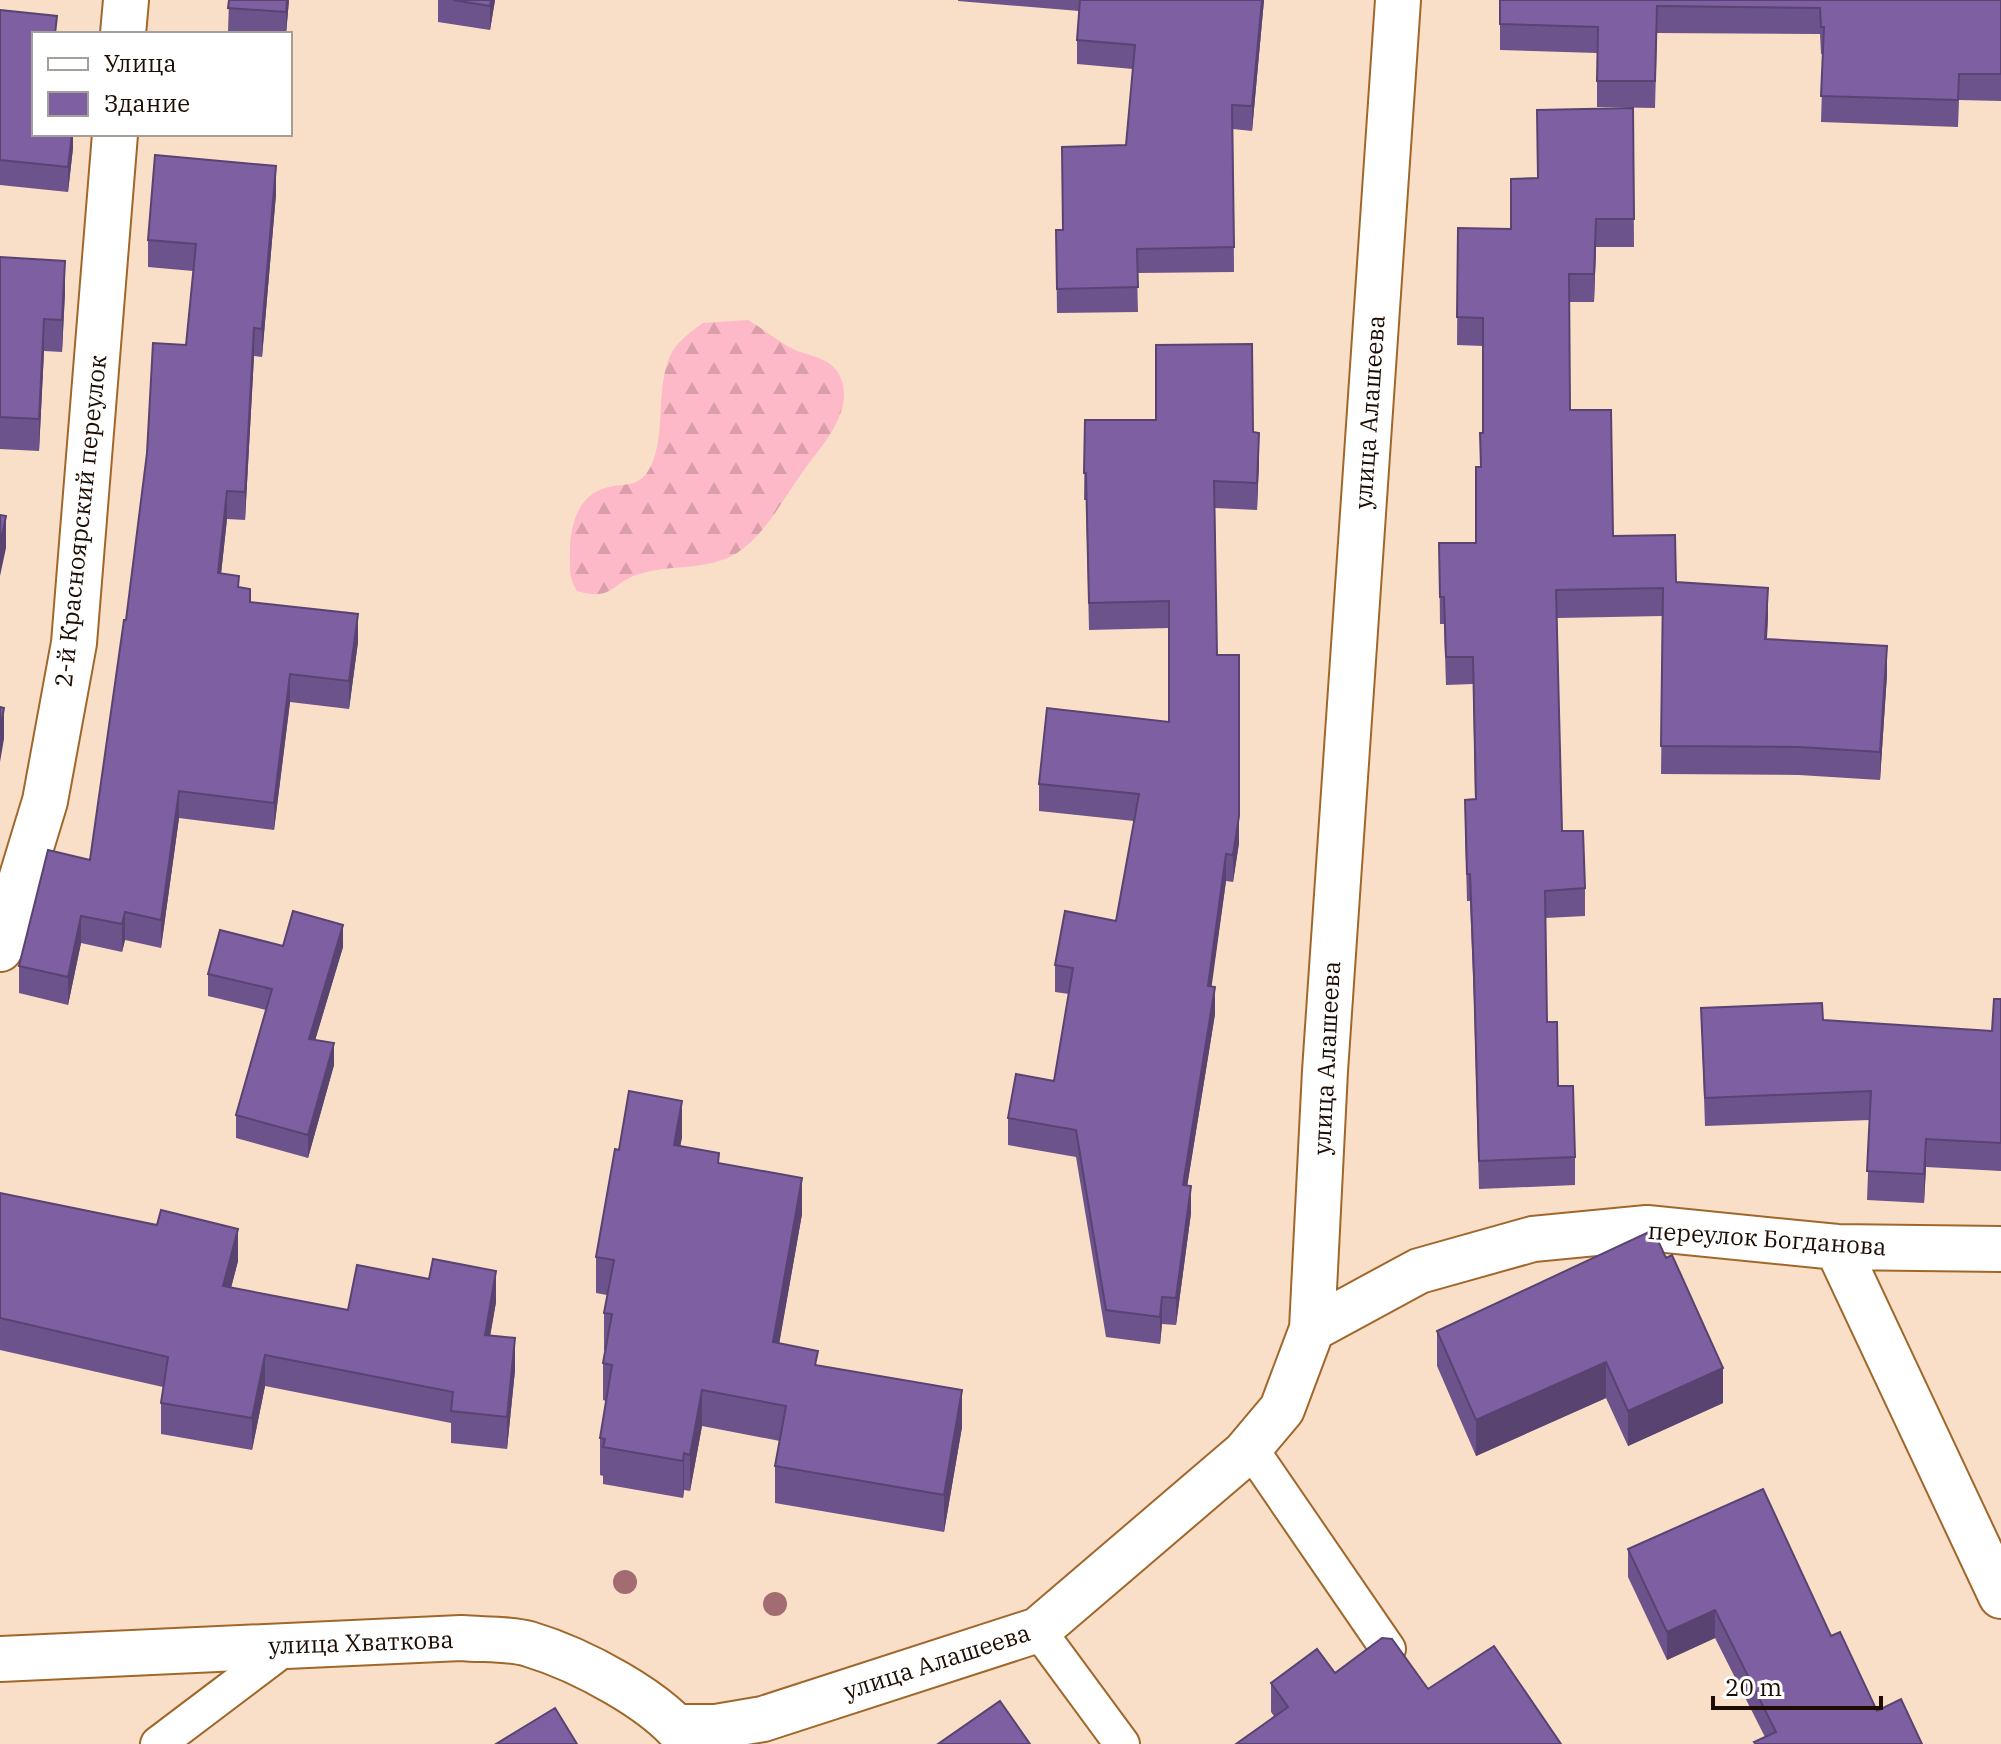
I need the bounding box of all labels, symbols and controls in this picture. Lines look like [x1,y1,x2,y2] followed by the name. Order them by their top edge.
[32,32,292,136] legend
[104,47,177,79] text: Улица
[104,87,190,119] text: Здание
[1346,314,1392,510] street label: улица Алашеева
[47,353,113,689] street label: 2-й Красноярский переулок
[1305,960,1347,1156] street label: улица Алашеева
[1647,1214,1887,1262] street label: переулок Богданова
[839,1616,1034,1706] street label: улица Алашеева
[268,1623,454,1661] street label: улица Хваткова
[1713,1660,1881,1710] scale bar
[1725,1671,1782,1703] text: 20 m

